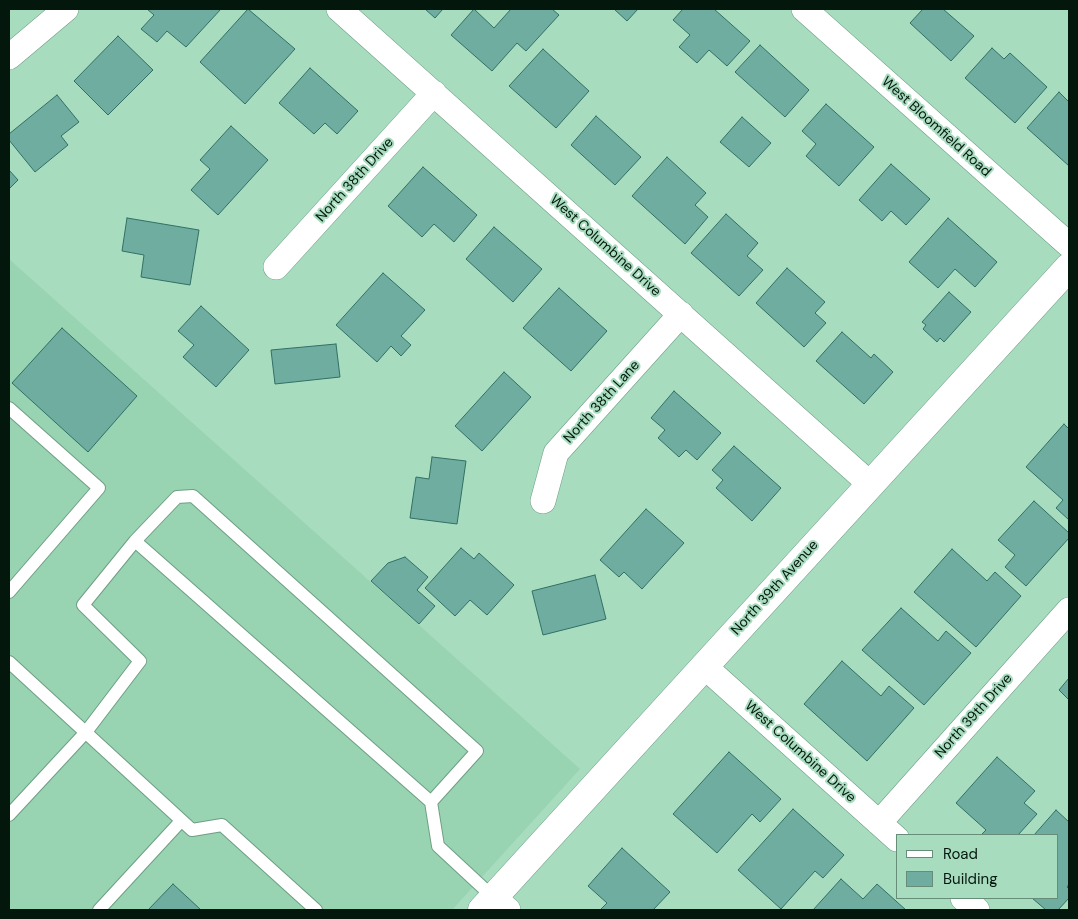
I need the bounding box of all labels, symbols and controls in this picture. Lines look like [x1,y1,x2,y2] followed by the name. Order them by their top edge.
[878,73,994,181] street label: West Bloomfield Road
[313,134,397,226] street label: North 38th Drive
[546,192,664,300] street label: West Columbine Drive
[560,357,644,447] street label: North 38th Lane
[728,537,822,639] street label: North 39th Avenue
[932,670,1016,762] street label: North 39th Drive
[741,698,859,806] street label: West Columbine Drive
[896,834,1058,899] legend
[943,844,978,864] text: Road
[943,869,998,889] text: Building

